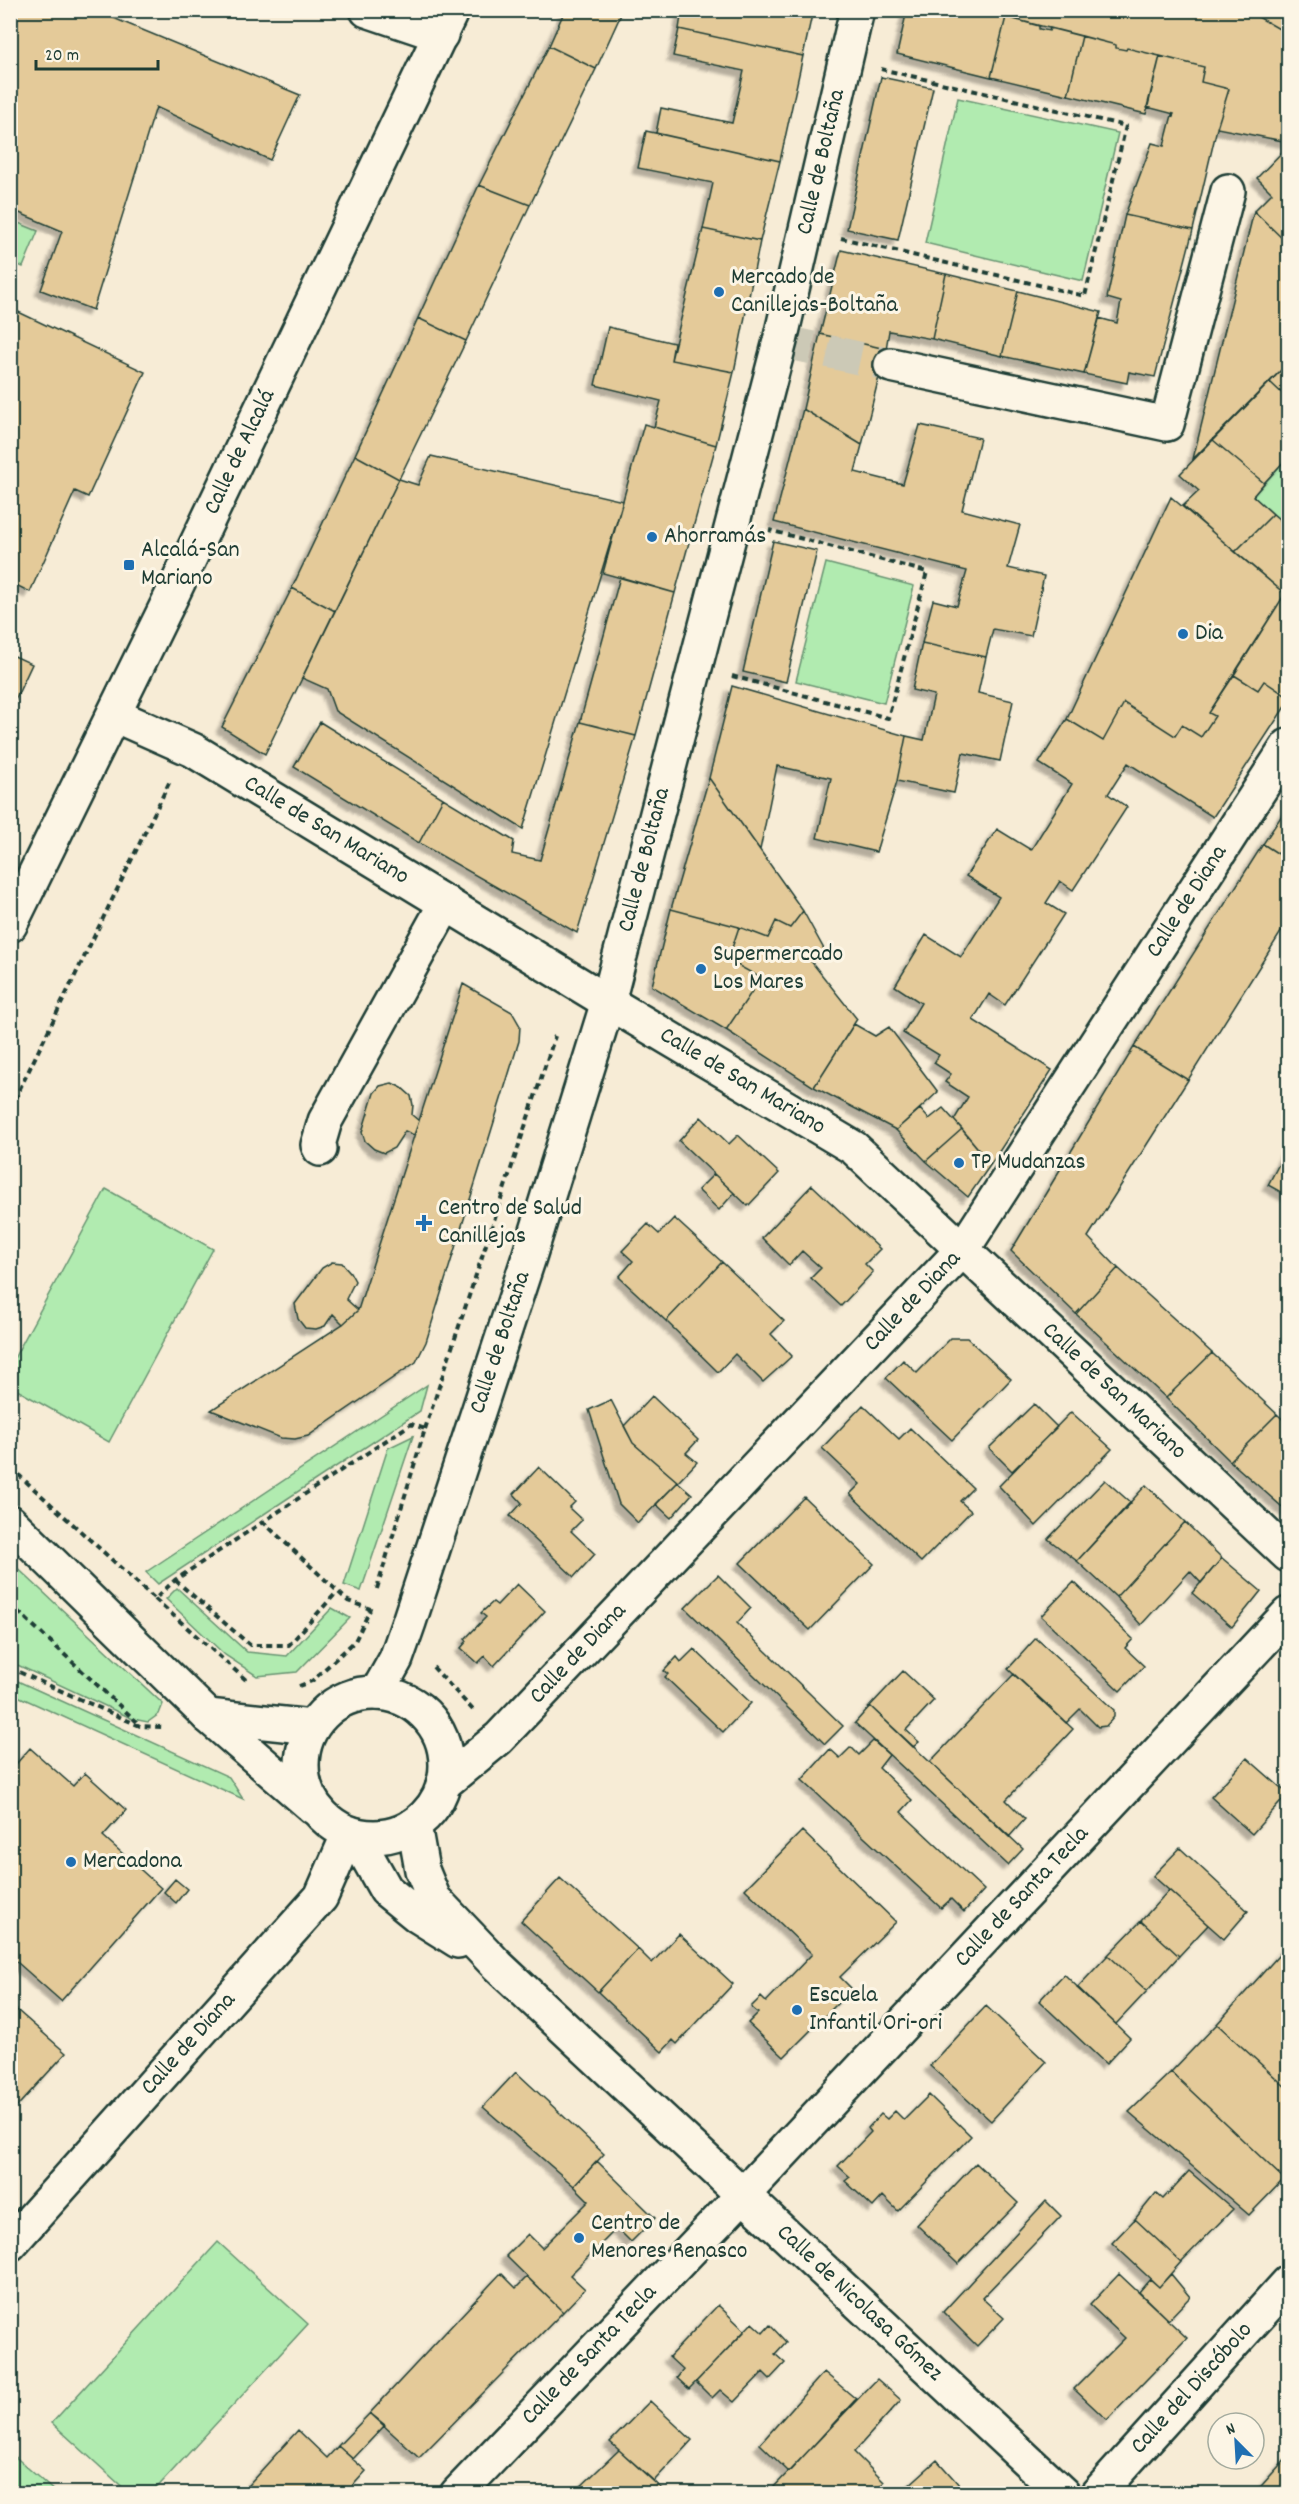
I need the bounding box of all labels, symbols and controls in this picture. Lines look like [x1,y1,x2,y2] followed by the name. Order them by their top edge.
[36,33,158,71] scale bar
[45,44,79,69] text: 20 m
[788,85,855,238] street label: Calle de Boltaña
[731,261,898,323] place label: Mercado de Canillejas-Boltaña
[712,285,726,299] marker: Mercado de Canillejas-Boltaña
[196,384,285,521] street label: Calle de Alcalá
[664,520,766,554] place label: Ahorramás
[645,530,659,544] marker: Ahorramás
[141,534,240,596] place label: Alcalá-San Mariano
[122,558,136,572] marker: Alcalá-San Mariano
[1195,617,1224,651] place label: Dia
[1176,627,1190,641] marker: Dia
[237,767,415,894] street label: Calle de San Mariano
[610,783,680,936] street label: Calle de Boltaña
[1138,838,1237,965] street label: Calle de Diana
[713,938,843,1000] place label: Supermercado Los Mares
[694,962,708,976] marker: Supermercado Los Mares
[653,1019,832,1144] street label: Calle de San Mariano
[971,1146,1085,1180] place label: TP Mudanzas
[952,1156,966,1170] marker: TP Mudanzas
[438,1192,582,1254] place label: Centro de Salud Canillejas
[415,1214,433,1232] marker: Centro de Salud Canillejas
[857,1243,970,1360] street label: Calle de Diana
[461,1266,540,1419] street label: Calle de Boltaña
[1033,1315,1194,1468] street label: Calle de San Mariano
[522,1595,636,1712] street label: Calle de Diana
[947,1818,1098,1976] street label: Calle de Santa Tecla
[83,1845,182,1879] place label: Mercadona
[64,1855,78,1869] marker: Mercadona
[809,1979,942,2041] place label: Escuela Infantil Ori-ori
[133,1985,245,2104] street label: Calle de Diana
[790,2003,804,2017] marker: Escuela Infantil Ori-ori
[591,2207,747,2269] place label: Centro de Menores Renasco
[768,2217,950,2390] street label: Calle de Nicolasa Gómez
[572,2231,586,2245] marker: Centro de Menores Renasco
[514,2277,666,2433] street label: Calle de Santa Tecla
[1123,2315,1261,2463] street label: Calle del Discóbolo
[1206,2411,1266,2471] north arrow
[1223,2417,1239,2442] text: N

